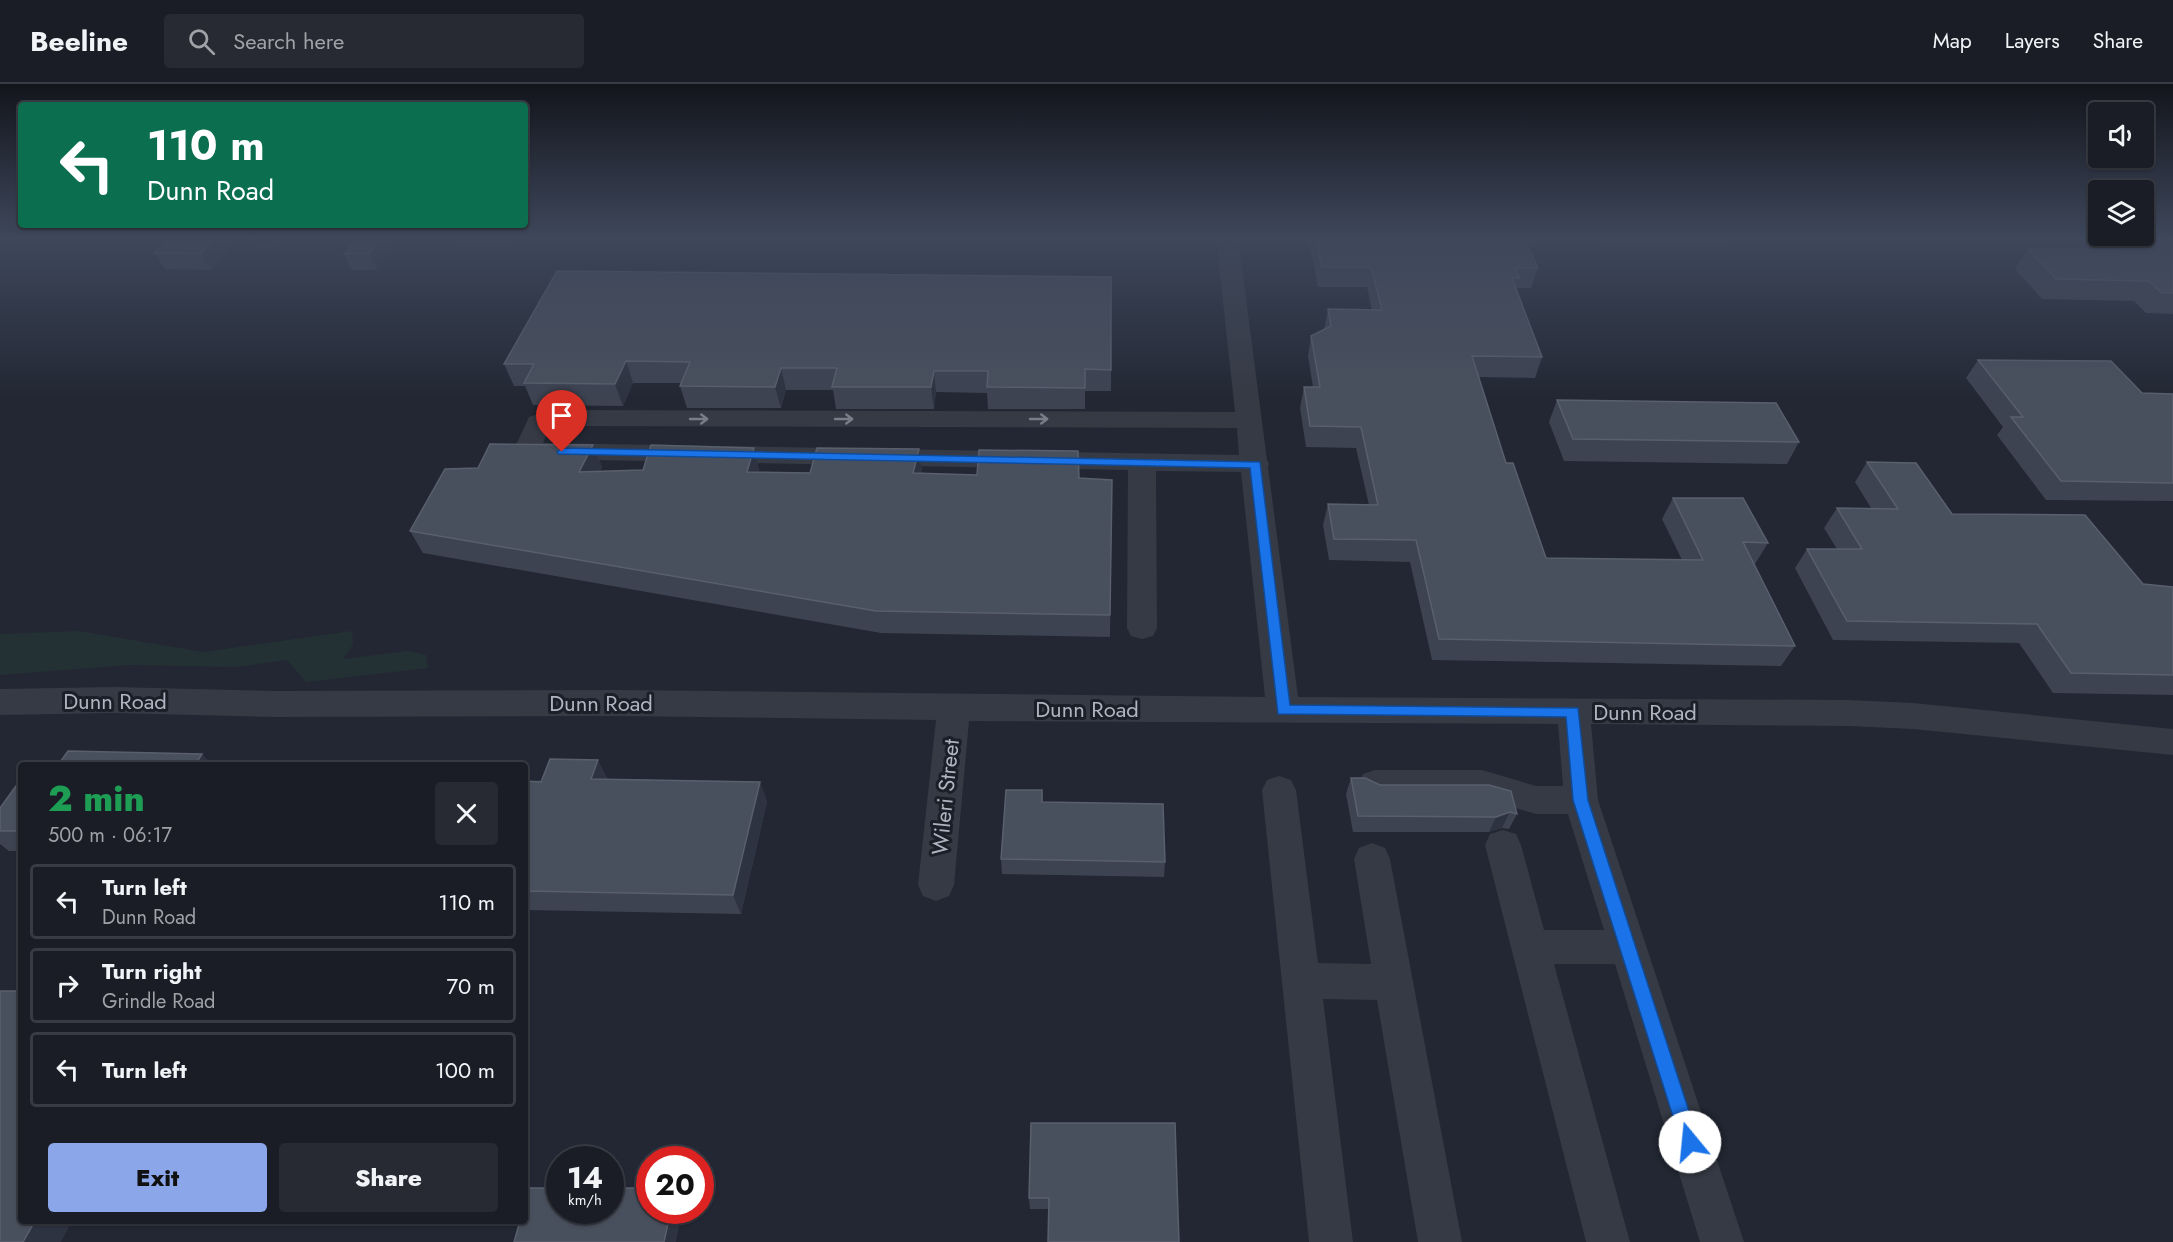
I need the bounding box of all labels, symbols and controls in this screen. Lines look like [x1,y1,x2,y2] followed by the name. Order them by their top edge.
[164,14,584,68] search box
[30,21,128,62] text: Beeline
[185,25,218,58] icon: search
[233,25,344,57] text: Search here
[1933,26,1972,56] text: Map
[2005,26,2060,56] text: Layers
[2093,26,2143,56] text: Share
[2088,102,2154,246] map controls
[2088,102,2154,168] button: sound
[147,115,265,176] text: 110 m
[48,126,126,204] icon: left
[147,171,274,210] text: Dunn Road
[2088,180,2154,246] button: layers
[536,390,587,452] pin
[545,399,578,432] icon: arrive
[689,413,709,425] one-way arrow
[834,413,854,425] one-way arrow
[1029,413,1049,425] one-way arrow
[63,685,167,717] street label: Dunn Road
[549,687,653,719] street label: Dunn Road
[1035,693,1139,725] street label: Dunn Road
[1593,696,1697,728] street label: Dunn Road
[923,737,967,856] street label: Wileri Street
[48,772,145,824] text: 2 min
[435,782,498,845] button: close
[48,821,172,850] text: 500 m · 06:17
[102,871,187,903] text: Turn left
[51,885,84,918] icon: left
[438,886,495,918] text: 110 m
[102,903,196,932] text: Dunn Road
[102,955,202,987] text: Turn right
[51,969,84,1002] icon: right
[446,970,495,1002] text: 70 m
[102,987,216,1016] text: Grindle Road
[51,1053,84,1086] icon: left
[102,1054,187,1086] text: Turn left
[435,1054,495,1086] text: 100 m
[1658,1110,1722,1174] position arrow
[48,1143,267,1212] button: Exit
[279,1143,498,1212] button: Share
[636,1146,714,1224] speed limit sign: 20
[567,1156,603,1199] text: 14
[568,1189,602,1211] text: km/h

